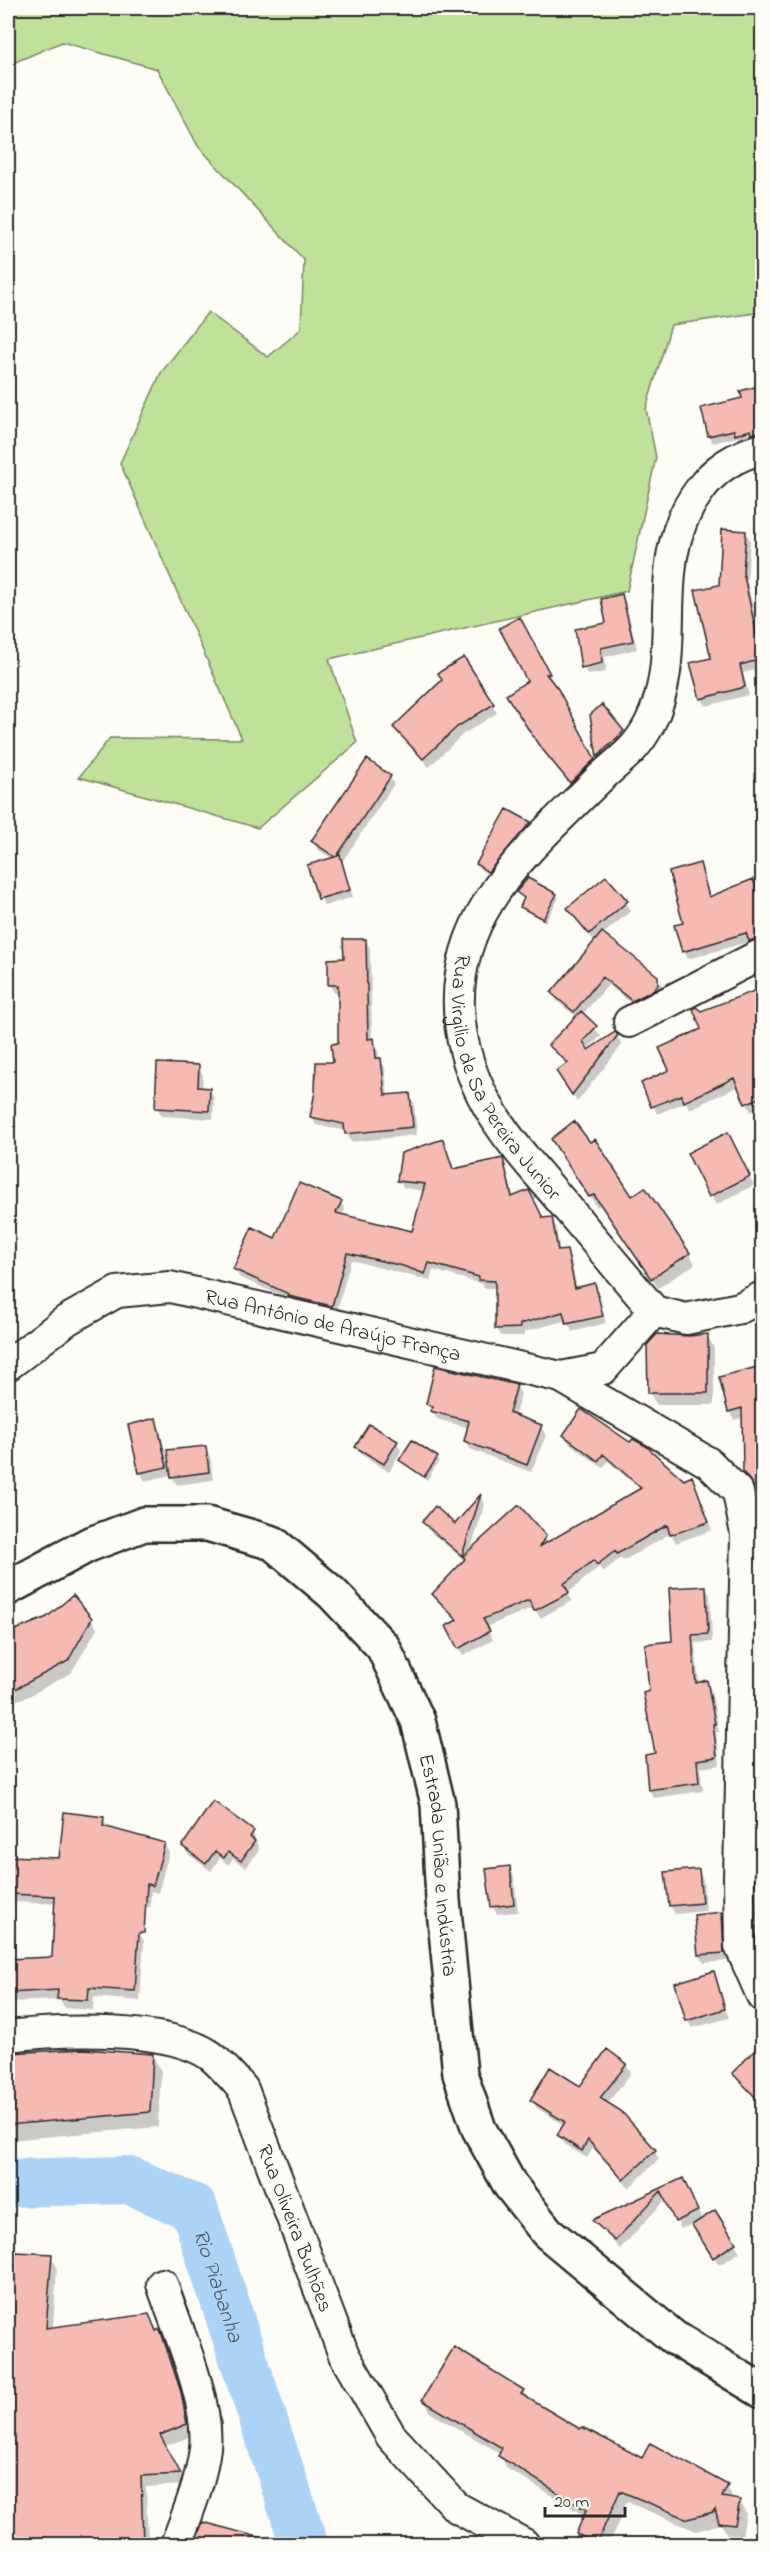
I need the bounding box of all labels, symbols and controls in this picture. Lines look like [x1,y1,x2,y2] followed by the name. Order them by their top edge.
[440,951,568,1208] street label: Rua Virgilio de Sa Pereira Junior
[201,1282,464,1370] street label: Rua Antônio de Araújo França
[409,1751,463,1978] street label: Estrada União e Indústria
[249,2141,339,2317] street label: Rua Oliveira Bulhões
[183,2225,250,2348] water label: Rio Piabanha
[545,2480,624,2518] scale bar
[554,2490,589,2516] text: 20 m

